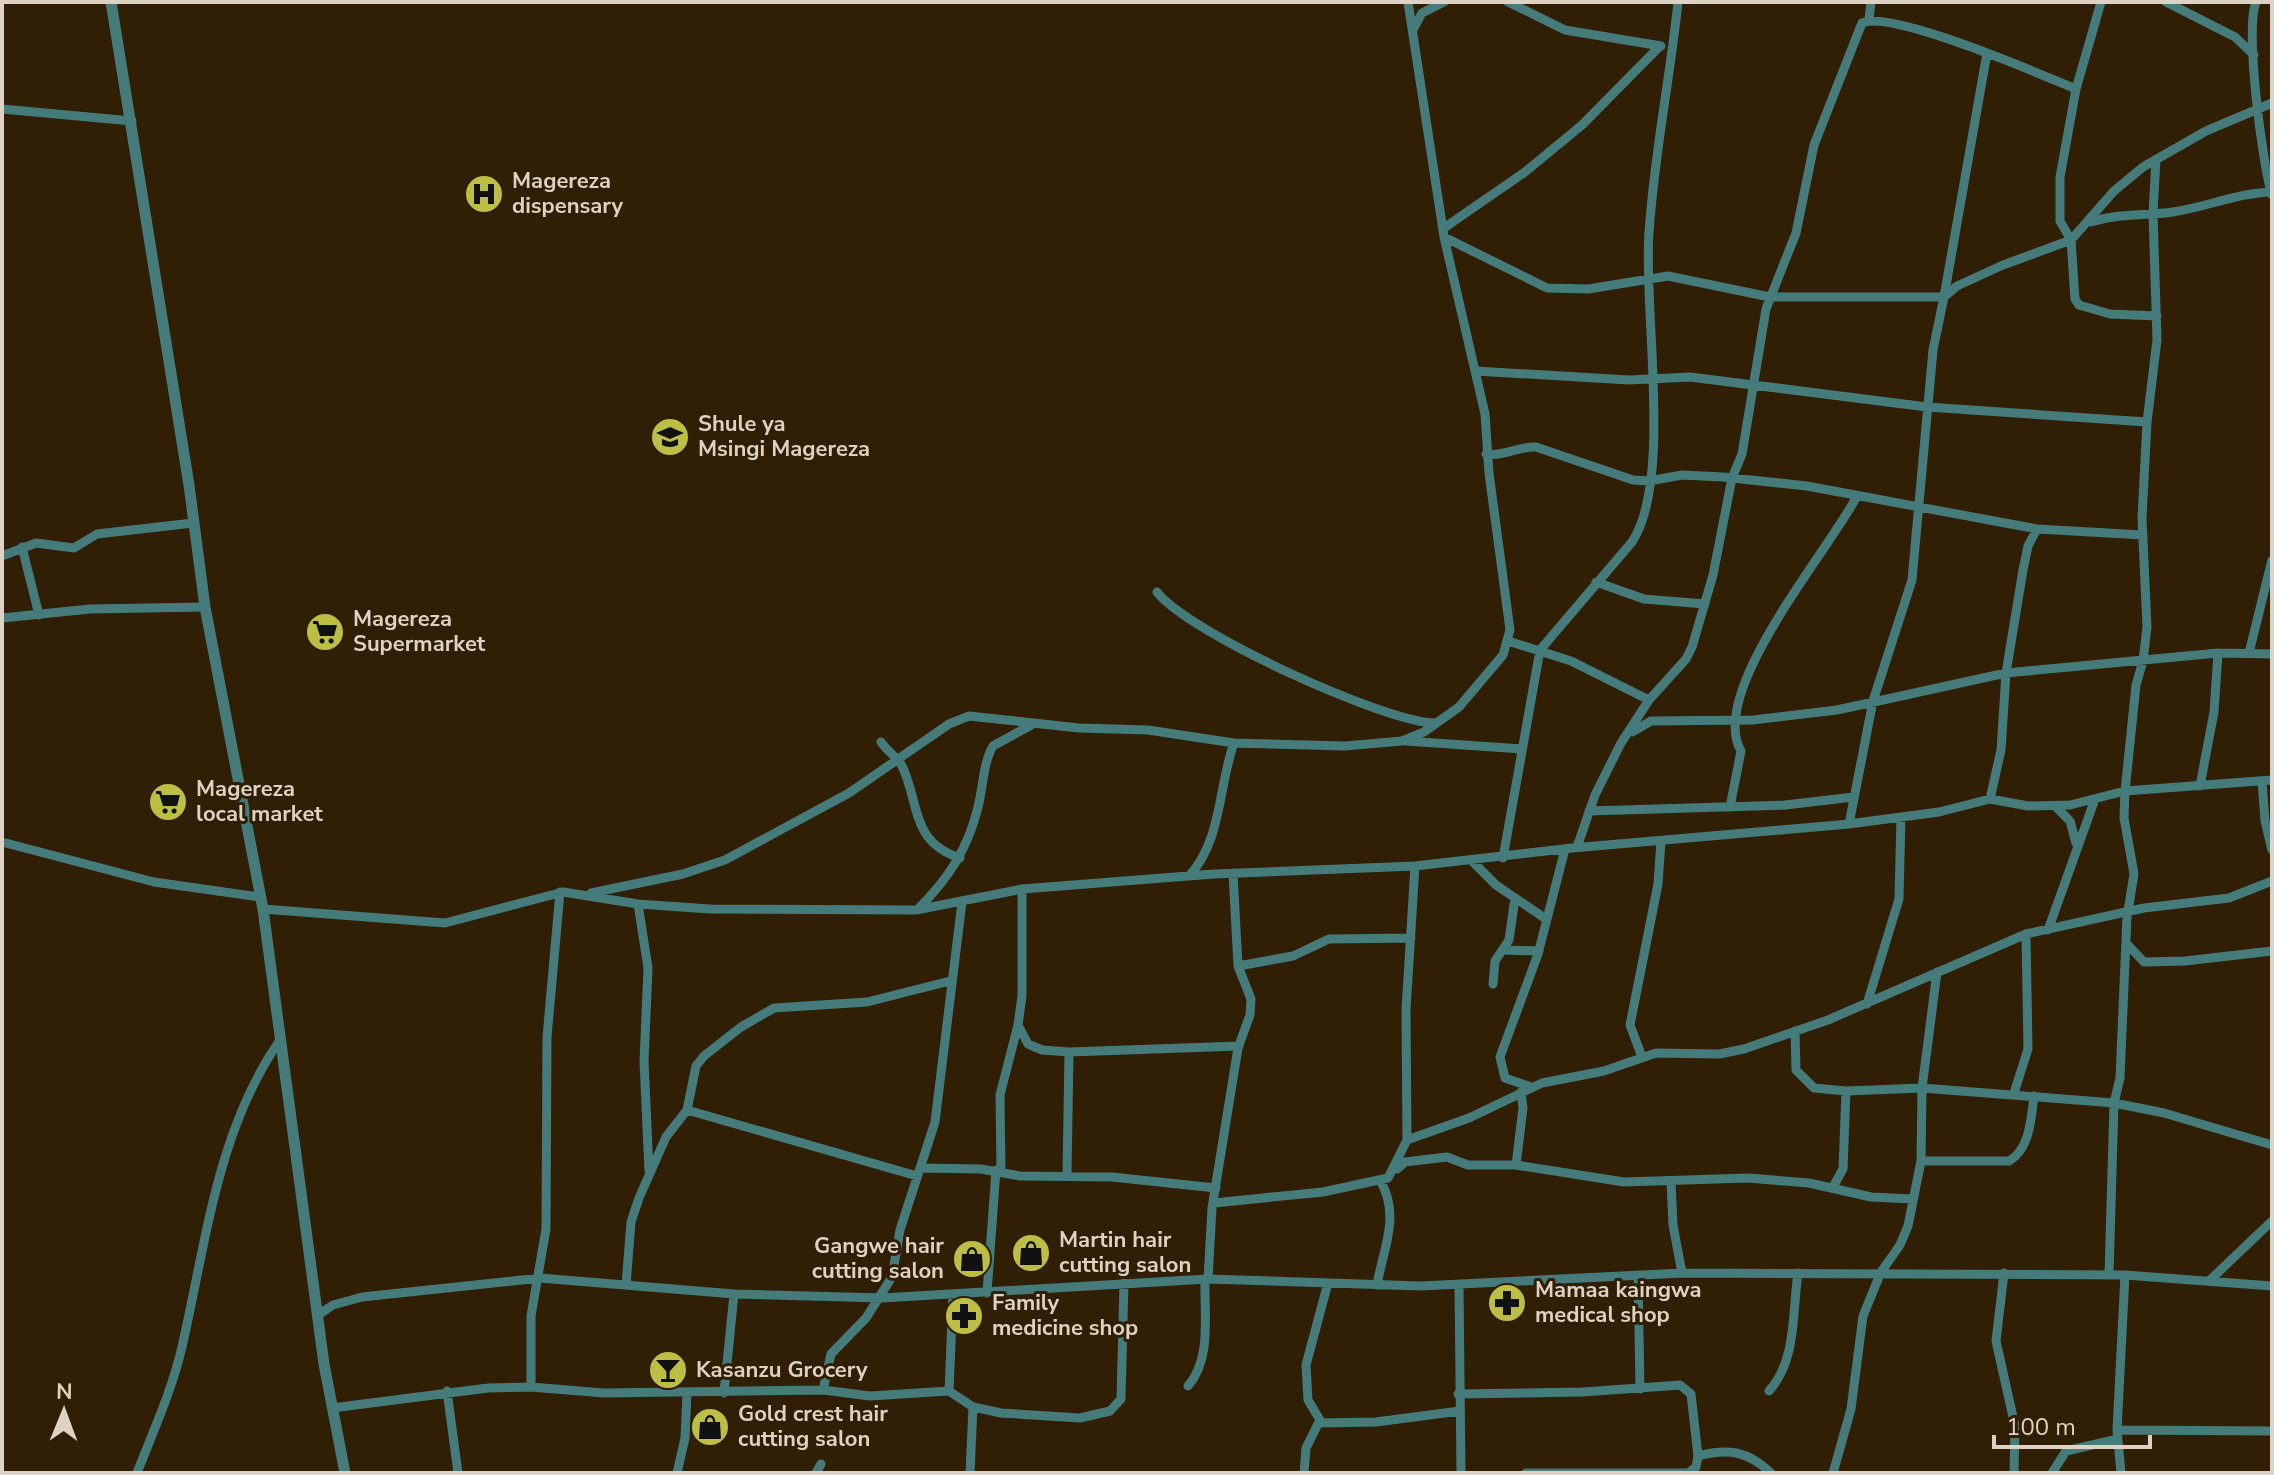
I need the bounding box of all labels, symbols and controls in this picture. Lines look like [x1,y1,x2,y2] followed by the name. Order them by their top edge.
[512,166,624,221] place label: Magereza dispensary
[463,173,505,215] hospital icon: Magereza dispensary
[698,409,870,464] place label: Shule ya Msingi Magereza
[649,416,691,458] school or university icon: Shule ya Msingi Magereza
[353,604,486,659] place label: Magereza Supermarket
[304,611,346,653] supermarket icon: Magereza Supermarket
[196,774,323,829] place label: Magereza local market
[147,781,189,823] supermarket icon: Magereza local market
[1059,1225,1191,1280] place label: Martin hair cutting salon
[812,1231,944,1286] place label: Gangwe hair cutting salon
[1010,1232,1052,1274] shop icon: Martin hair cutting salon
[951,1238,993,1280] shop icon: Gangwe hair cutting salon
[1535,1275,1702,1330] place label: Mamaa kaingwa medical shop
[1486,1282,1528,1324] pharmacy icon: Mamaa kaingwa medical shop
[992,1288,1138,1343] place label: Family medicine shop
[943,1295,985,1337] pharmacy icon: Family medicine shop
[647,1349,689,1391] bar icon: Kasanzu Grocery
[696,1355,868,1385] place label: Kasanzu Grocery
[24,1371,104,1451] north arrow
[56,1377,73,1407] text: N
[738,1399,888,1454] place label: Gold crest hair cutting salon
[1994,1399,2150,1449] scale bar
[689,1406,731,1448] shop icon: Gold crest hair cutting salon
[2006,1411,2076,1443] text: 100 m

